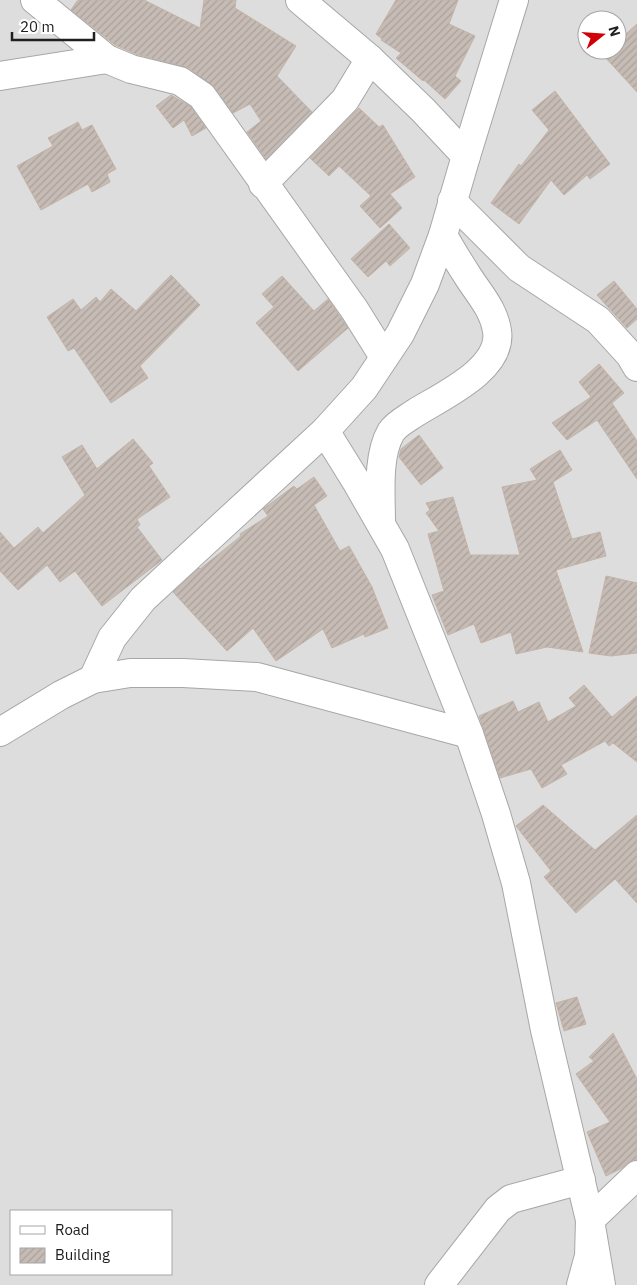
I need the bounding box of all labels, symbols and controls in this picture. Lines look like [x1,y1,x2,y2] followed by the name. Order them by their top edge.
[12,10,95,42] scale bar
[577,10,627,60] north arrow
[20,17,55,36] text: 20 m
[604,24,625,39] text: N
[10,1210,172,1275] legend
[55,1220,90,1239] text: Road
[55,1245,110,1264] text: Building

